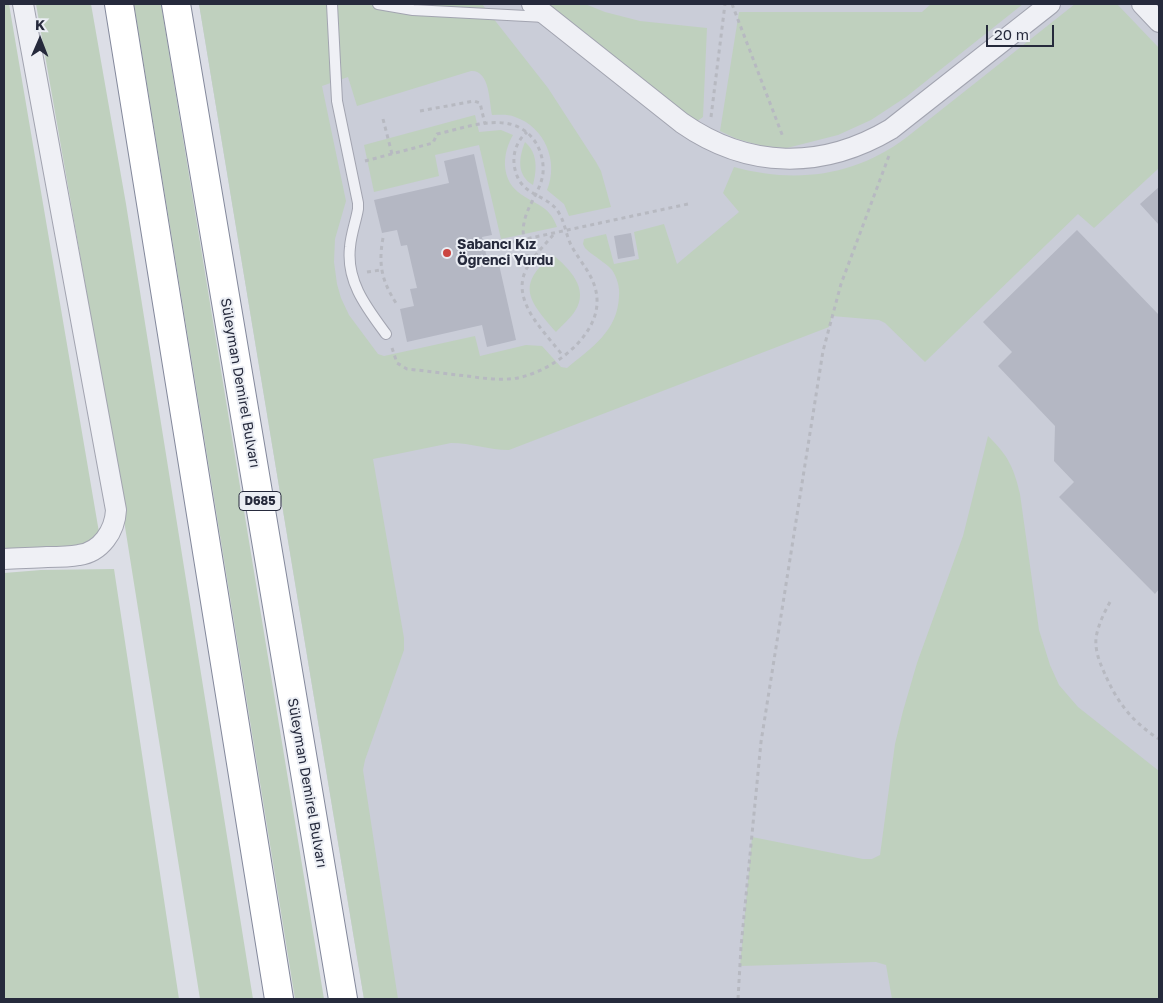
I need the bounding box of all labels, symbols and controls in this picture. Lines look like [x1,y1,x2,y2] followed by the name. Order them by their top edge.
[15,15,65,65] north arrow
[988,15,1056,47] scale bar
[35,16,45,33] text: K
[994,25,1029,43] text: 20 m
[457,237,553,270] place label: Sabancı Kız Öğrenci Yurdu
[441,247,453,259] marker: Sabancı Kız Öğrenci Yurdu
[217,297,263,469] street label: Süleyman Demirel Bulvarı
[239,492,281,511] road number: D685
[284,697,330,869] street label: Süleyman Demirel Bulvarı

